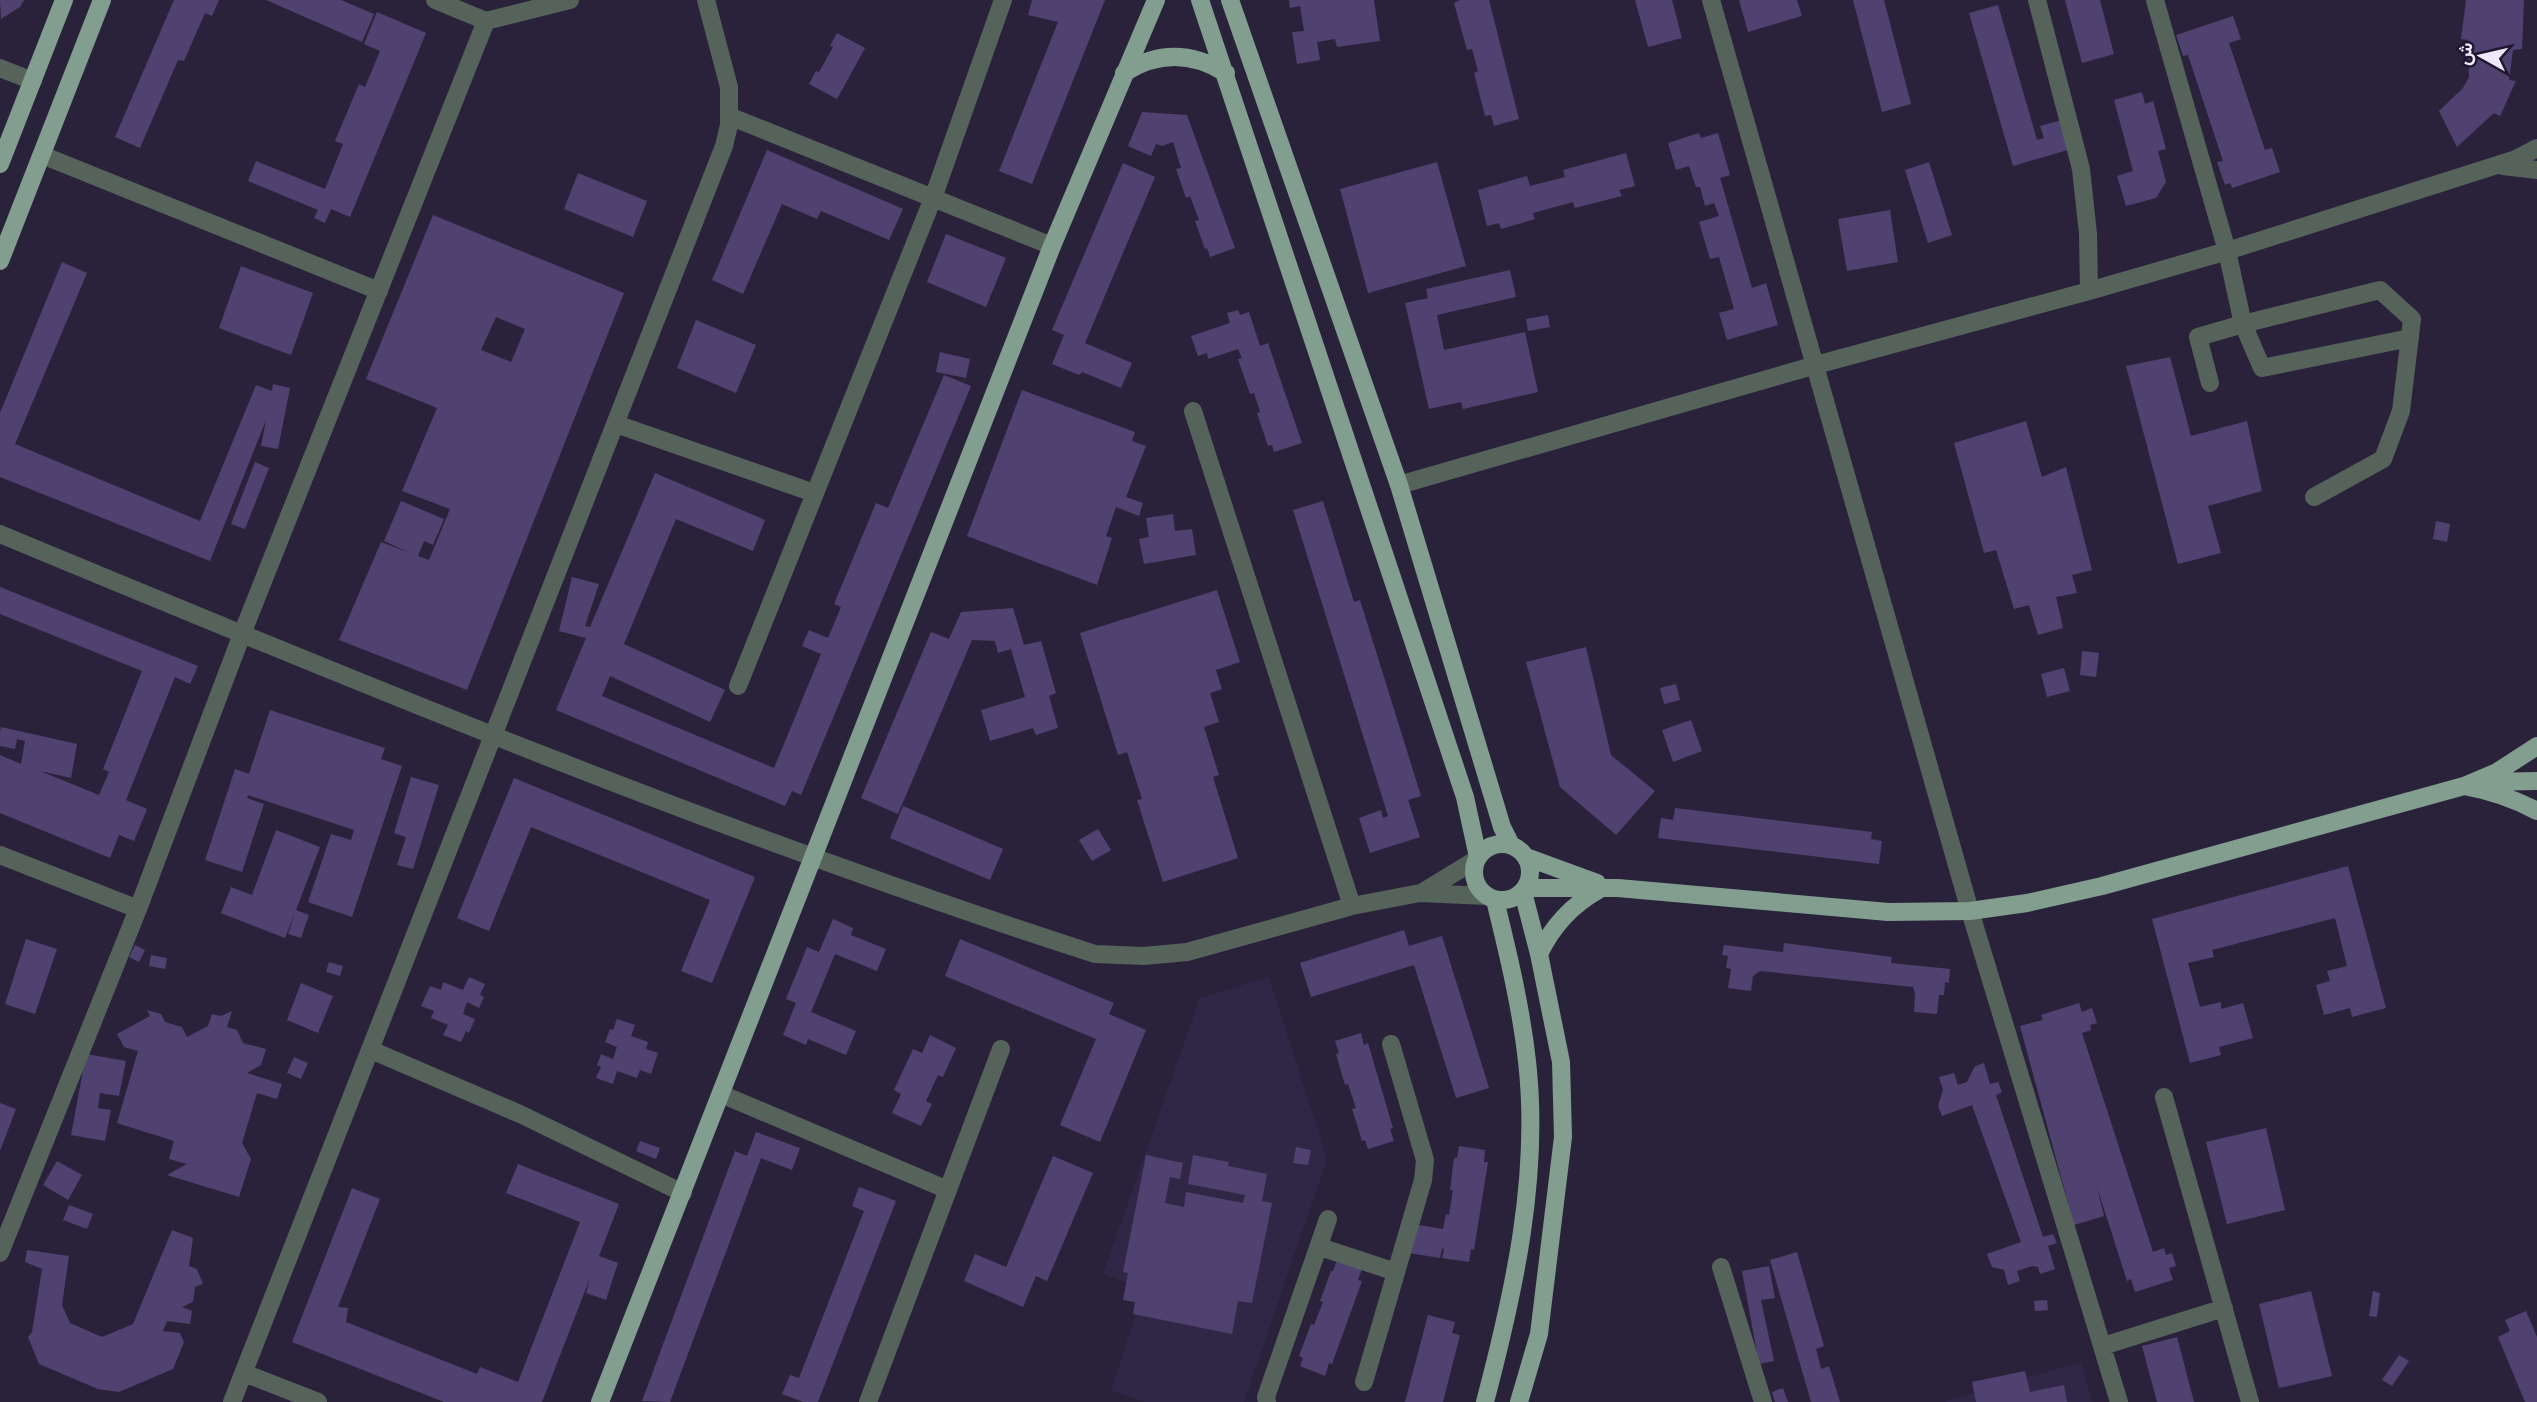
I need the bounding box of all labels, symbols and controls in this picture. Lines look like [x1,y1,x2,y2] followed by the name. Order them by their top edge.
[2446,21,2516,91] north arrow
[2452,41,2478,67] text: ش

